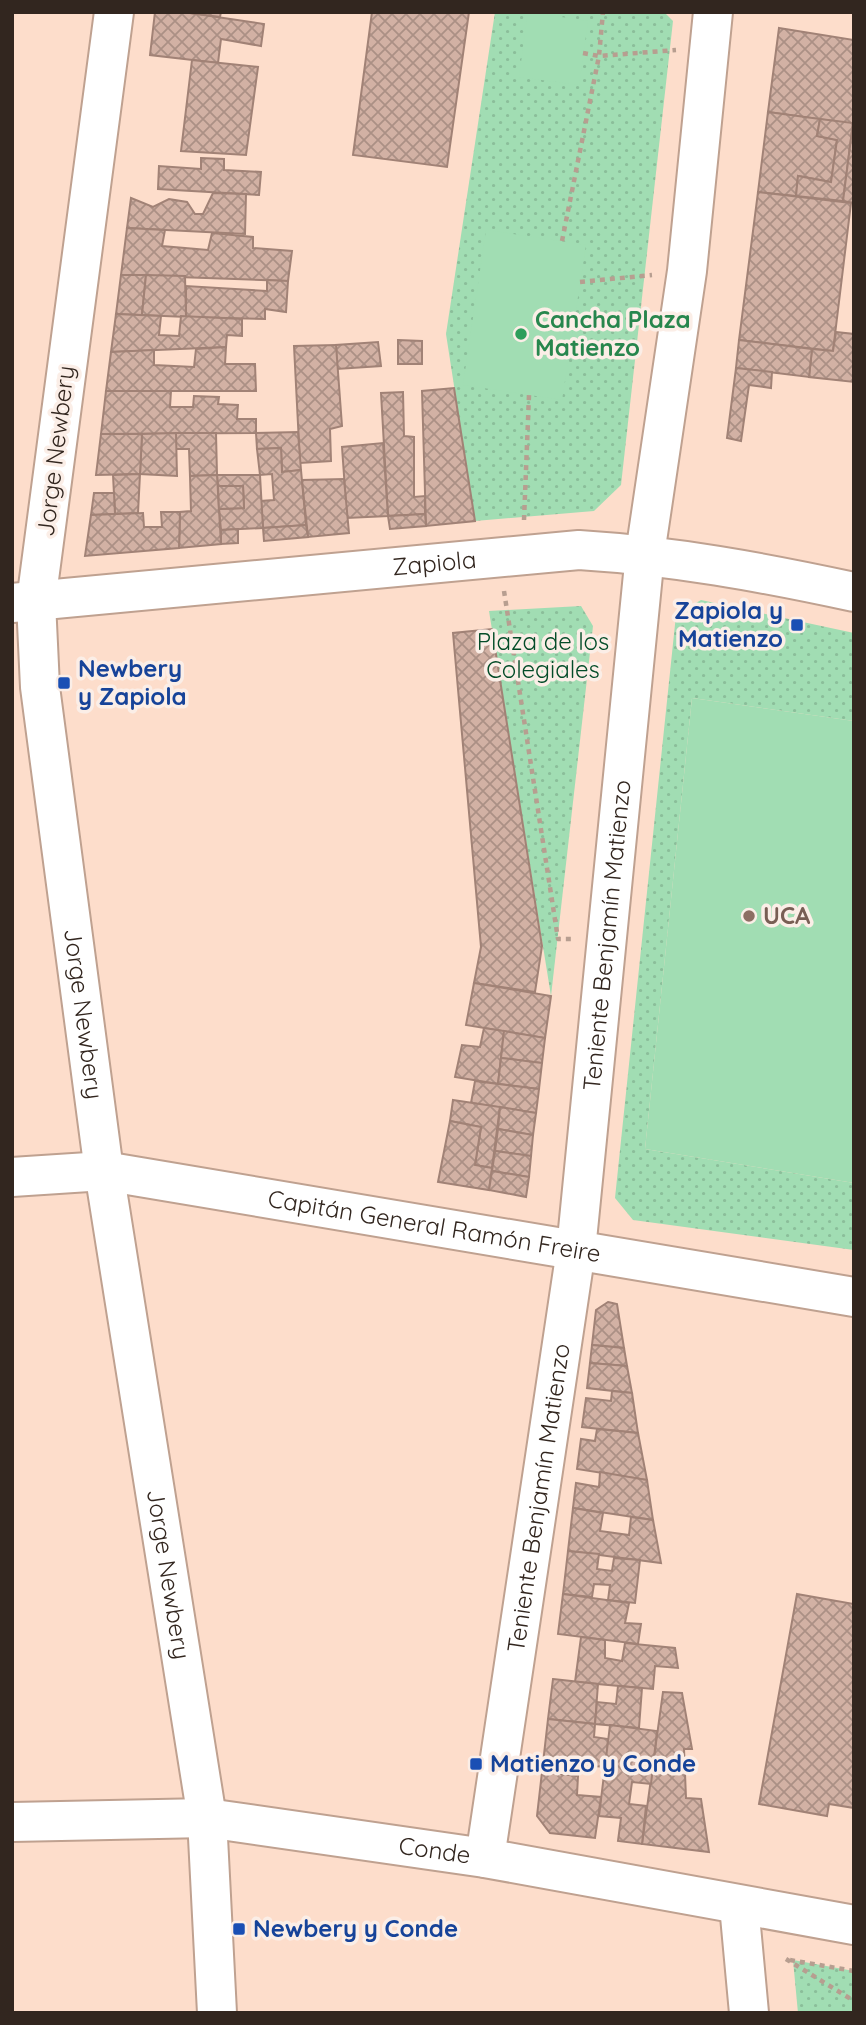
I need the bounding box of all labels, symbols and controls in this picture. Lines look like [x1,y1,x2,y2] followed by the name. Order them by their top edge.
[535,304,690,362] place label: Cancha Plaza Matienzo
[513,326,529,342] marker: Cancha Plaza Matienzo
[30,364,80,538] street label: Jorge Newbery
[391,544,477,581] street label: Zapiola
[674,595,783,653] place label: Zapiola y Matienzo
[789,617,805,633] marker: Zapiola y Matienzo
[477,626,609,684] park label: Plaza de los Colegiales
[78,653,187,711] place label: Newbery y Zapiola
[56,675,72,691] marker: Newbery y Zapiola
[576,778,637,1092] street label: Teniente Benjamín Matienzo
[763,900,811,930] place label: UCA
[741,908,757,924] marker: UCA
[58,927,110,1101] street label: Jorge Newbery
[266,1183,603,1268] street label: Capitán General Ramón Freire
[500,1341,576,1654] street label: Teniente Benjamín Matienzo
[141,1487,198,1662] street label: Jorge Newbery
[490,1748,696,1778] place label: Matienzo y Conde
[468,1756,484,1772] marker: Matienzo y Conde
[397,1830,473,1870] street label: Conde
[253,1913,458,1943] place label: Newbery y Conde
[231,1921,247,1937] marker: Newbery y Conde

